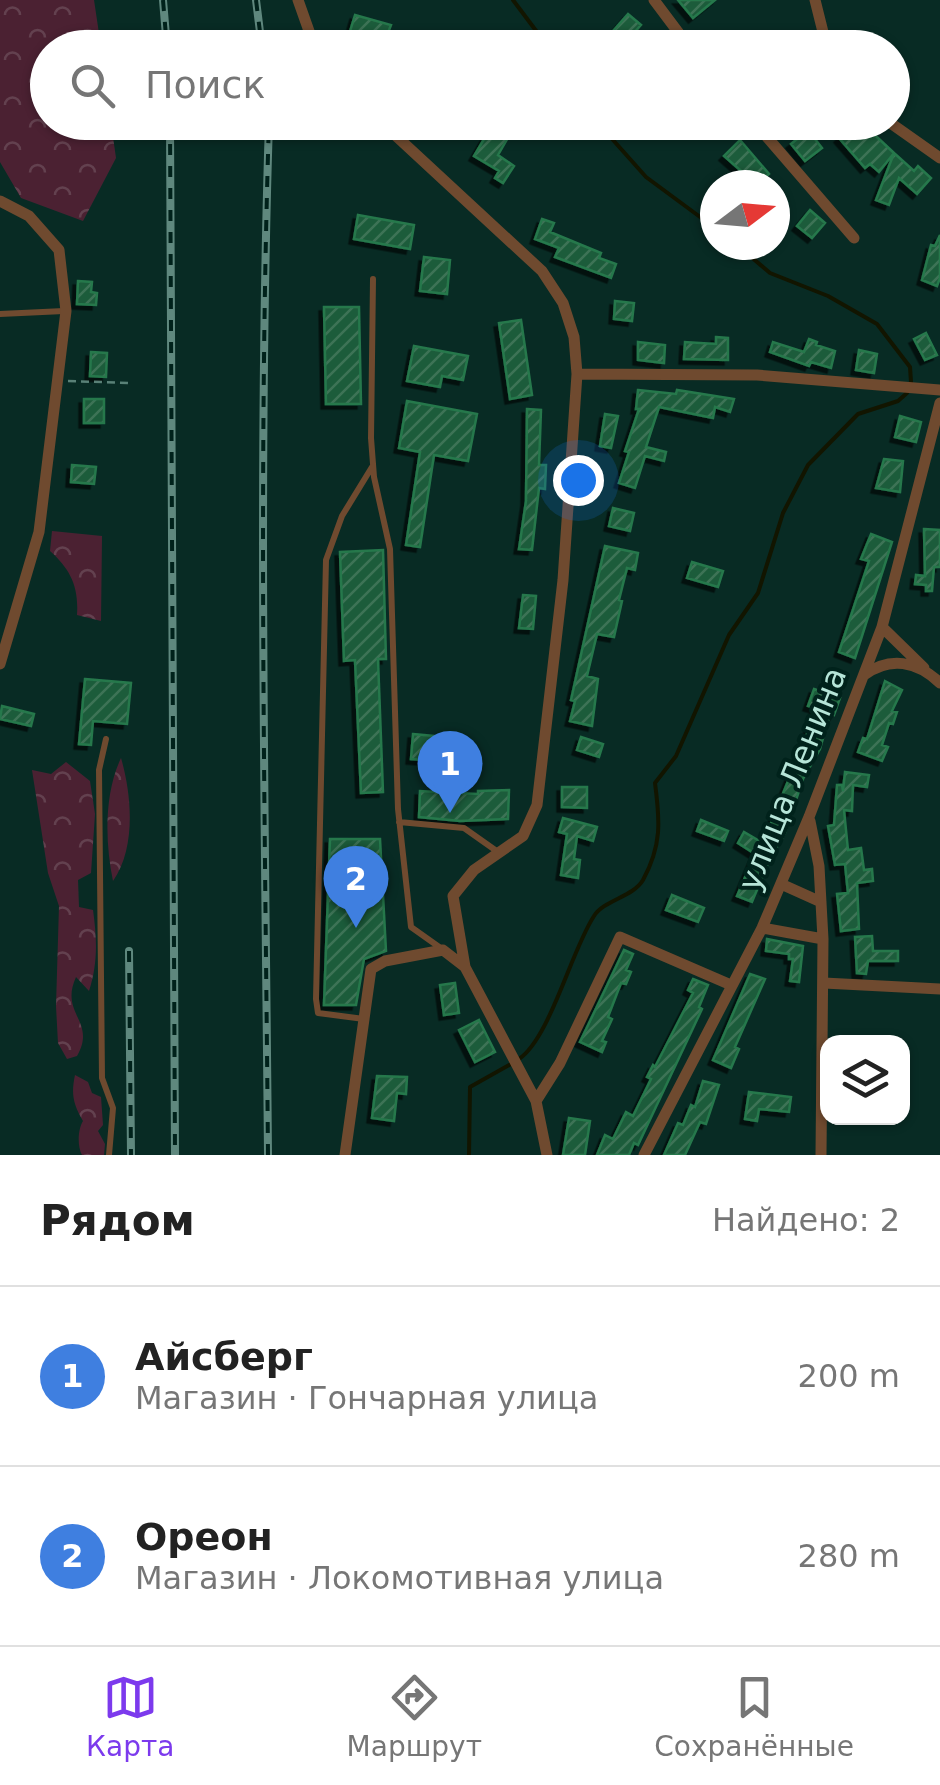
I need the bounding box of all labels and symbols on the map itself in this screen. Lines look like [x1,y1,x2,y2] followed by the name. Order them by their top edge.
[700,170,790,260] north arrow
[553,455,604,506] your location
[730,662,854,896] street label: улица Ленина
[418,730,482,813] pin: 1
[324,846,388,928] pin: 2

